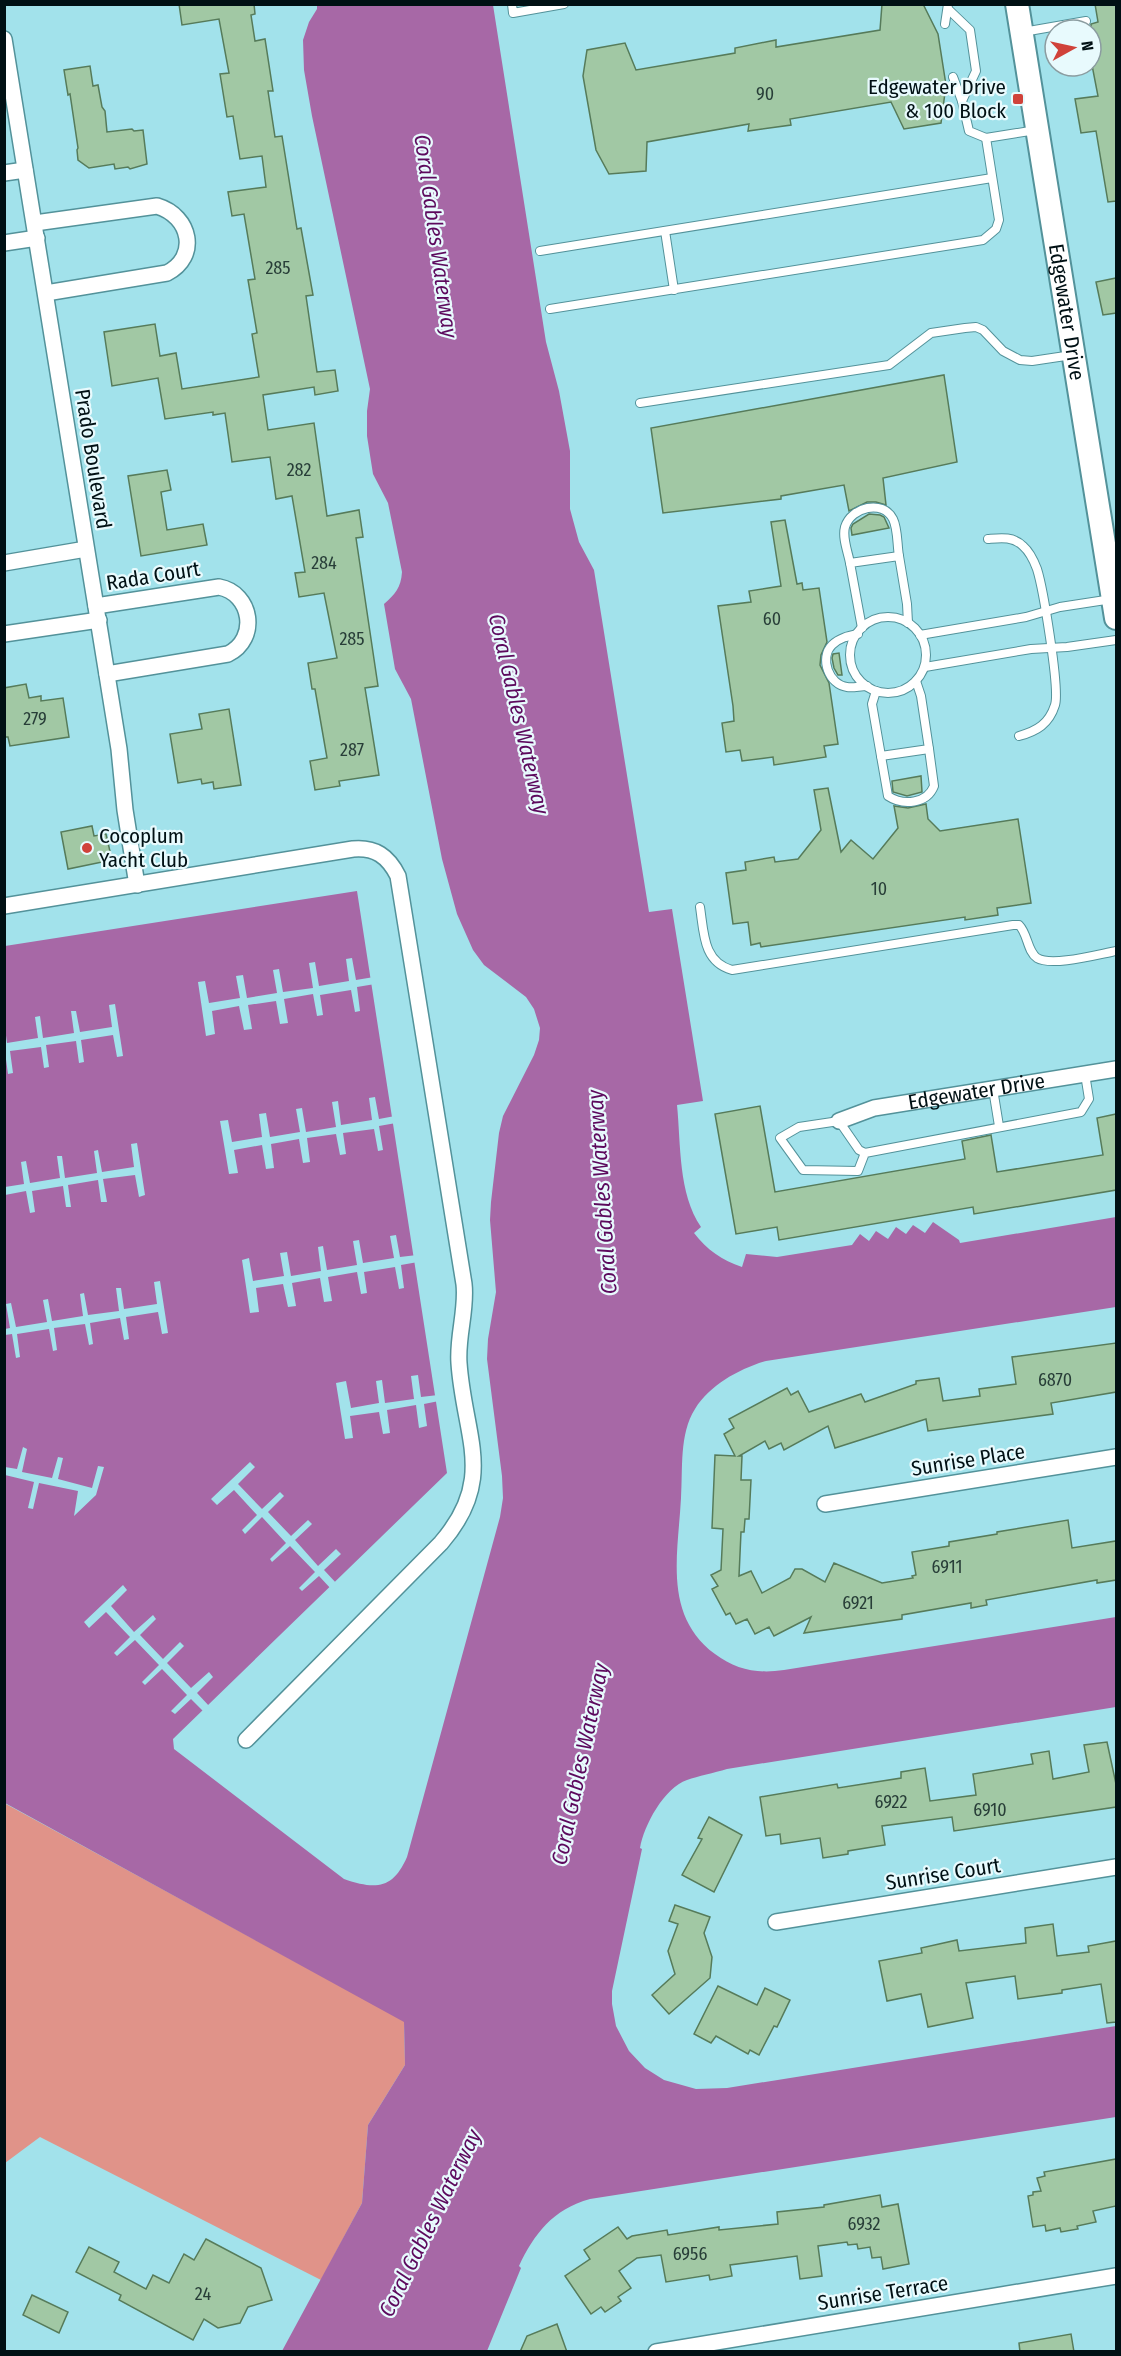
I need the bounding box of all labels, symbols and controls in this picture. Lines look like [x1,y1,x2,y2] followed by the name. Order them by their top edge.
[1043,18,1103,78] north arrow
[1077,40,1097,52] text: N
[868,74,1006,124] place label: Edgewater Drive & 100 Block
[756,83,774,105] house number: 90
[1011,92,1025,106] marker: Edgewater Drive & 100 Block
[408,133,464,341] water label: Coral Gables Waterway
[1043,242,1090,382] street label: Edgewater Drive
[265,257,291,279] house number: 285
[69,387,117,531] street label: Prado Boulevard
[287,459,311,481] house number: 282
[311,552,337,574] house number: 284
[104,556,202,596] street label: Rada Court
[763,608,781,630] house number: 60
[483,611,556,818] water label: Coral Gables Waterway
[339,628,365,650] house number: 285
[23,708,47,730] house number: 279
[340,739,364,761] house number: 287
[99,823,188,873] place label: Cocoplum Yacht Club
[80,841,94,855] marker: Cocoplum Yacht Club
[871,878,887,900] house number: 10
[906,1068,1047,1115] street label: Edgewater Drive
[581,1088,623,1295] water label: Coral Gables Waterway
[1038,1369,1072,1391] house number: 6870
[909,1438,1027,1482] street label: Sunrise Place
[932,1556,962,1578] house number: 6911
[842,1592,874,1614] house number: 6921
[545,1660,615,1867] water label: Coral Gables Waterway
[874,1791,908,1813] house number: 6922
[973,1799,1007,1821] house number: 6910
[884,1852,1002,1896] street label: Sunrise Court
[373,2124,488,2321] water label: Coral Gables Waterway
[848,2213,881,2235] house number: 6932
[673,2243,707,2265] house number: 6956
[816,2270,950,2316] street label: Sunrise Terrace
[195,2283,211,2305] house number: 24

